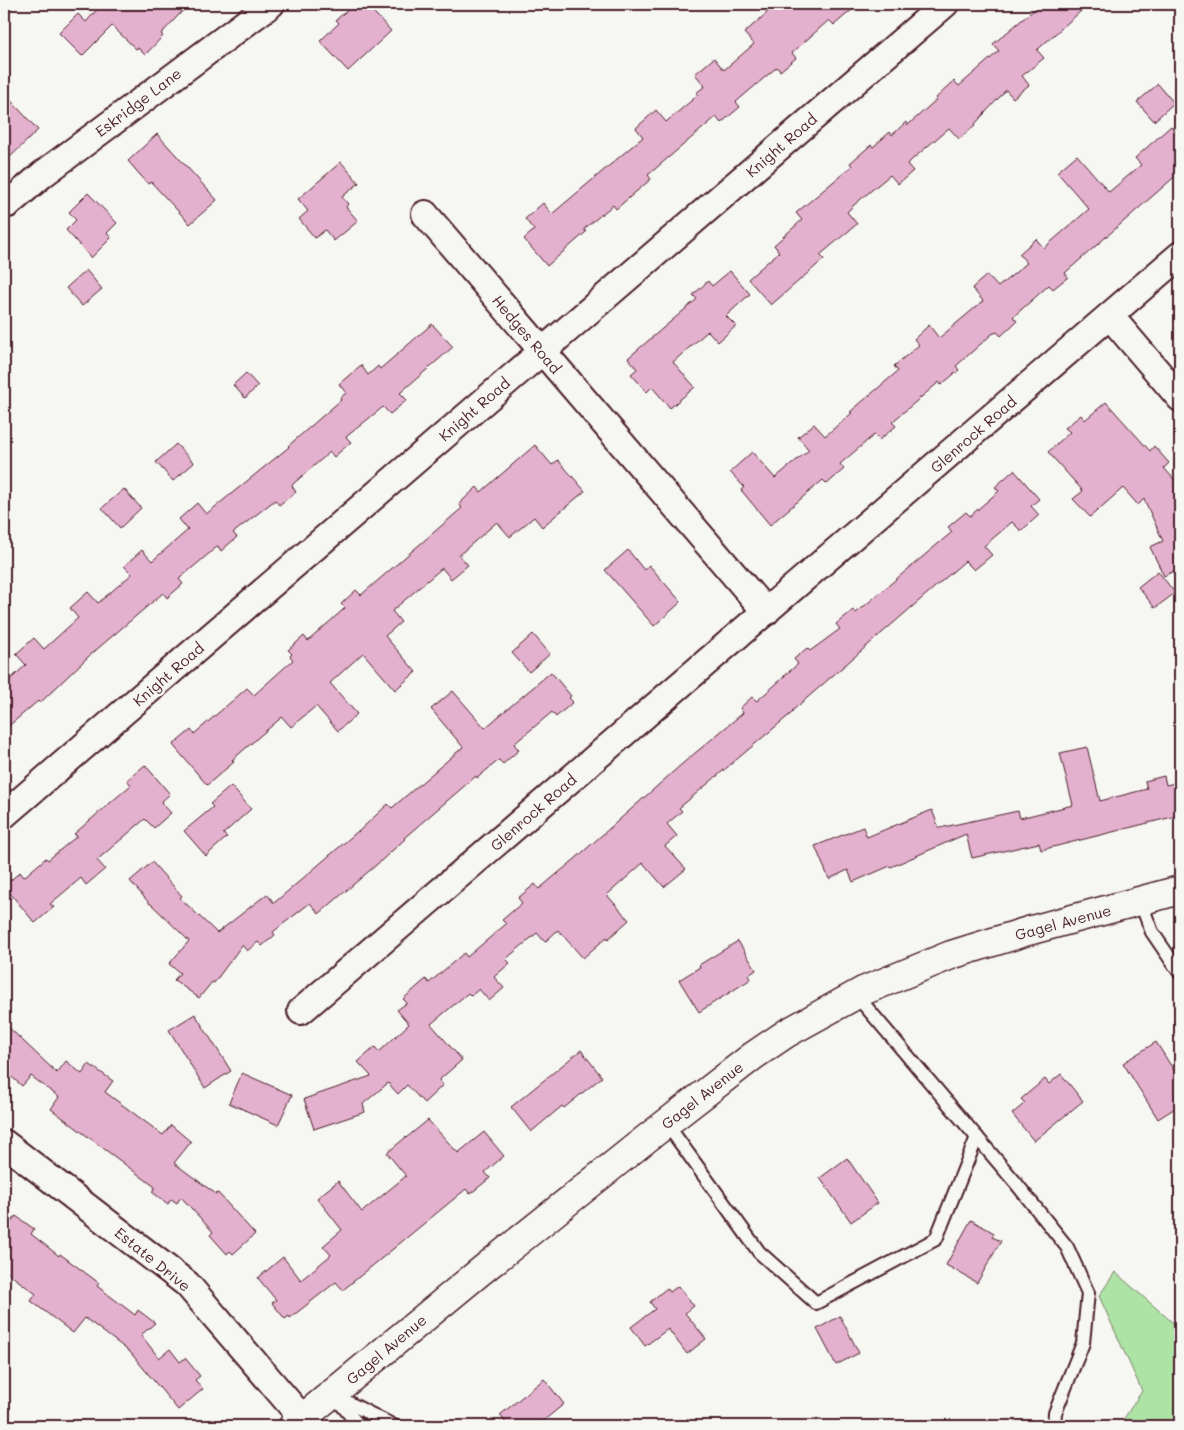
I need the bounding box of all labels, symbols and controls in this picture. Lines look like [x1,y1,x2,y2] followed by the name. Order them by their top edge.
[91,63,185,141] street label: Eskridge Lane
[741,109,821,181] street label: Knight Road
[488,290,566,378] street label: Hedges Road
[434,373,514,445] street label: Knight Road
[926,391,1020,477] street label: Glenrock Road
[128,638,208,710] street label: Knight Road
[486,769,580,855] street label: Glenrock Road
[1013,900,1113,944] street label: Gagel Avenue
[657,1057,747,1133] street label: Gagel Avenue
[111,1222,195,1296] street label: Estate Drive
[342,1310,430,1388] street label: Gagel Avenue

